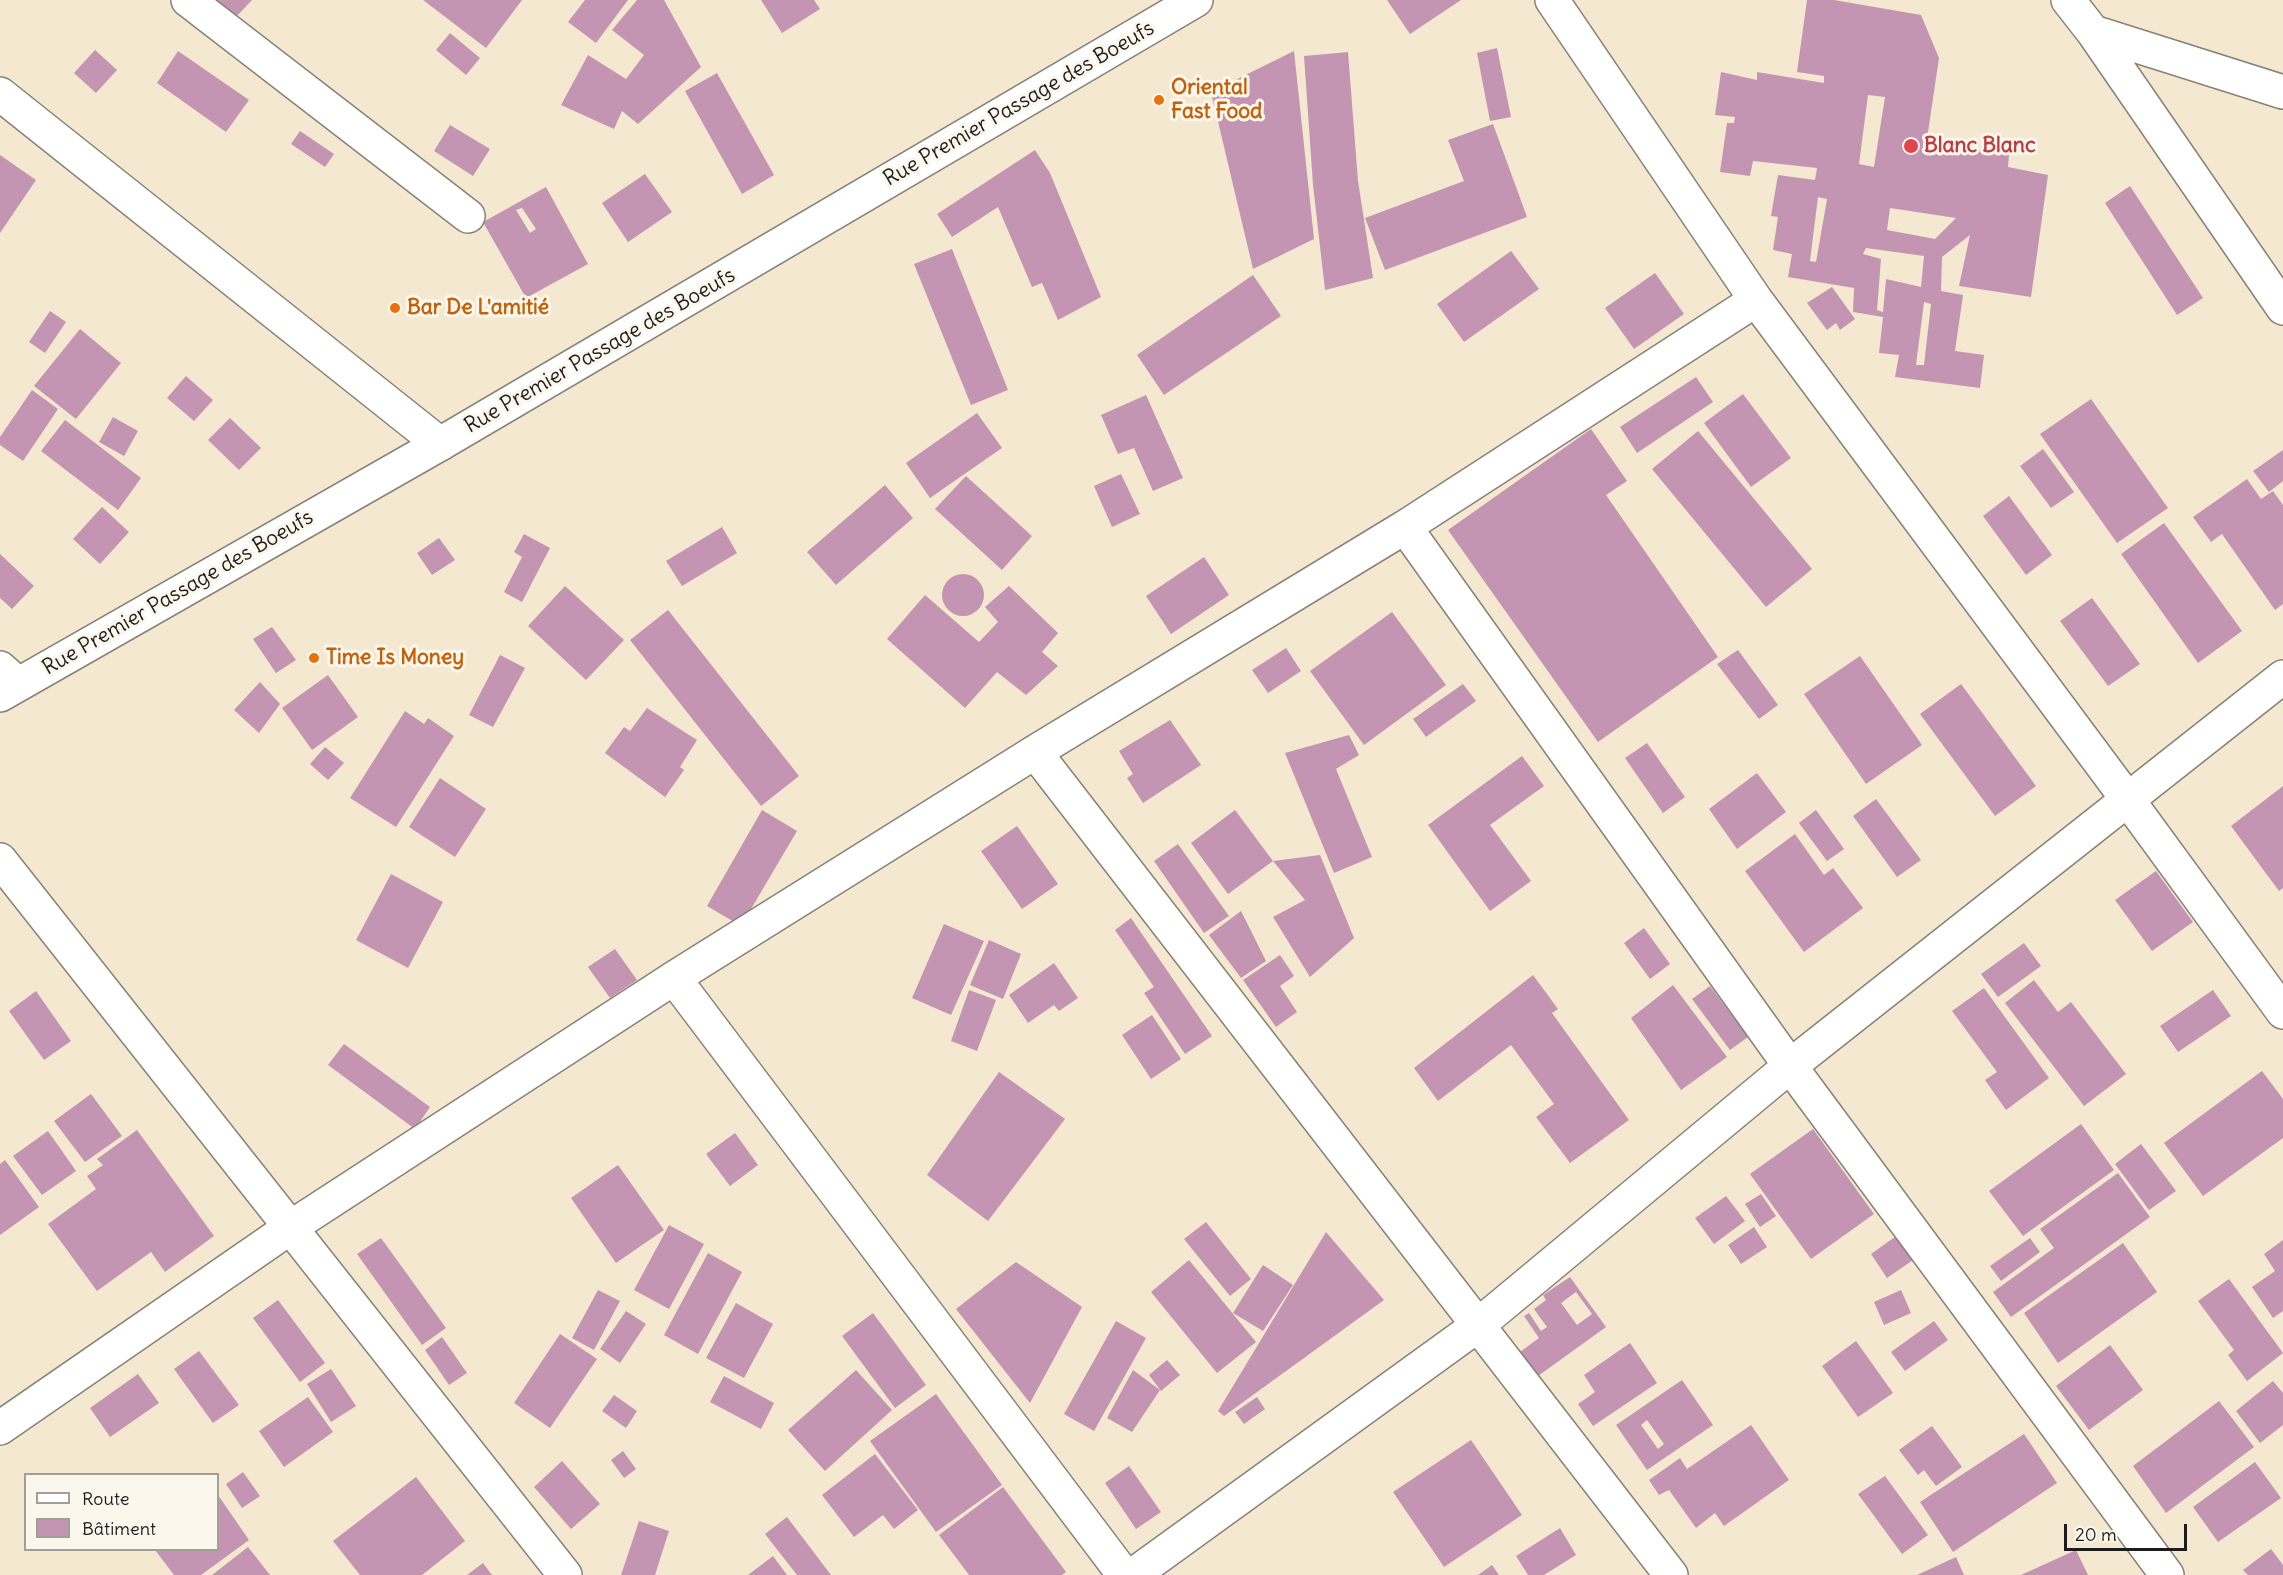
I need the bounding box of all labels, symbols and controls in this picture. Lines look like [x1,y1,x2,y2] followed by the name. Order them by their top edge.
[879,16,1159,192] street label: Rue Premier Passage des Boeufs
[1171,75,1262,125] place label: Oriental Fast Food
[1152,93,1166,107] marker: Oriental Fast Food
[1924,133,2036,159] place label: Blanc Blanc
[1902,137,1920,155] marker: Blanc Blanc
[460,263,740,439] street label: Rue Premier Passage des Boeufs
[407,295,549,321] place label: Bar De L'amitié
[388,301,402,315] marker: Bar De L'amitié
[38,505,318,681] street label: Rue Premier Passage des Boeufs
[326,645,464,671] place label: Time Is Money
[307,651,321,665] marker: Time Is Money
[24,1473,219,1551] legend
[82,1487,130,1510] text: Route
[2067,1512,2190,1550] scale bar
[82,1517,156,1540] text: Bâtiment
[2075,1523,2117,1546] text: 20 m

